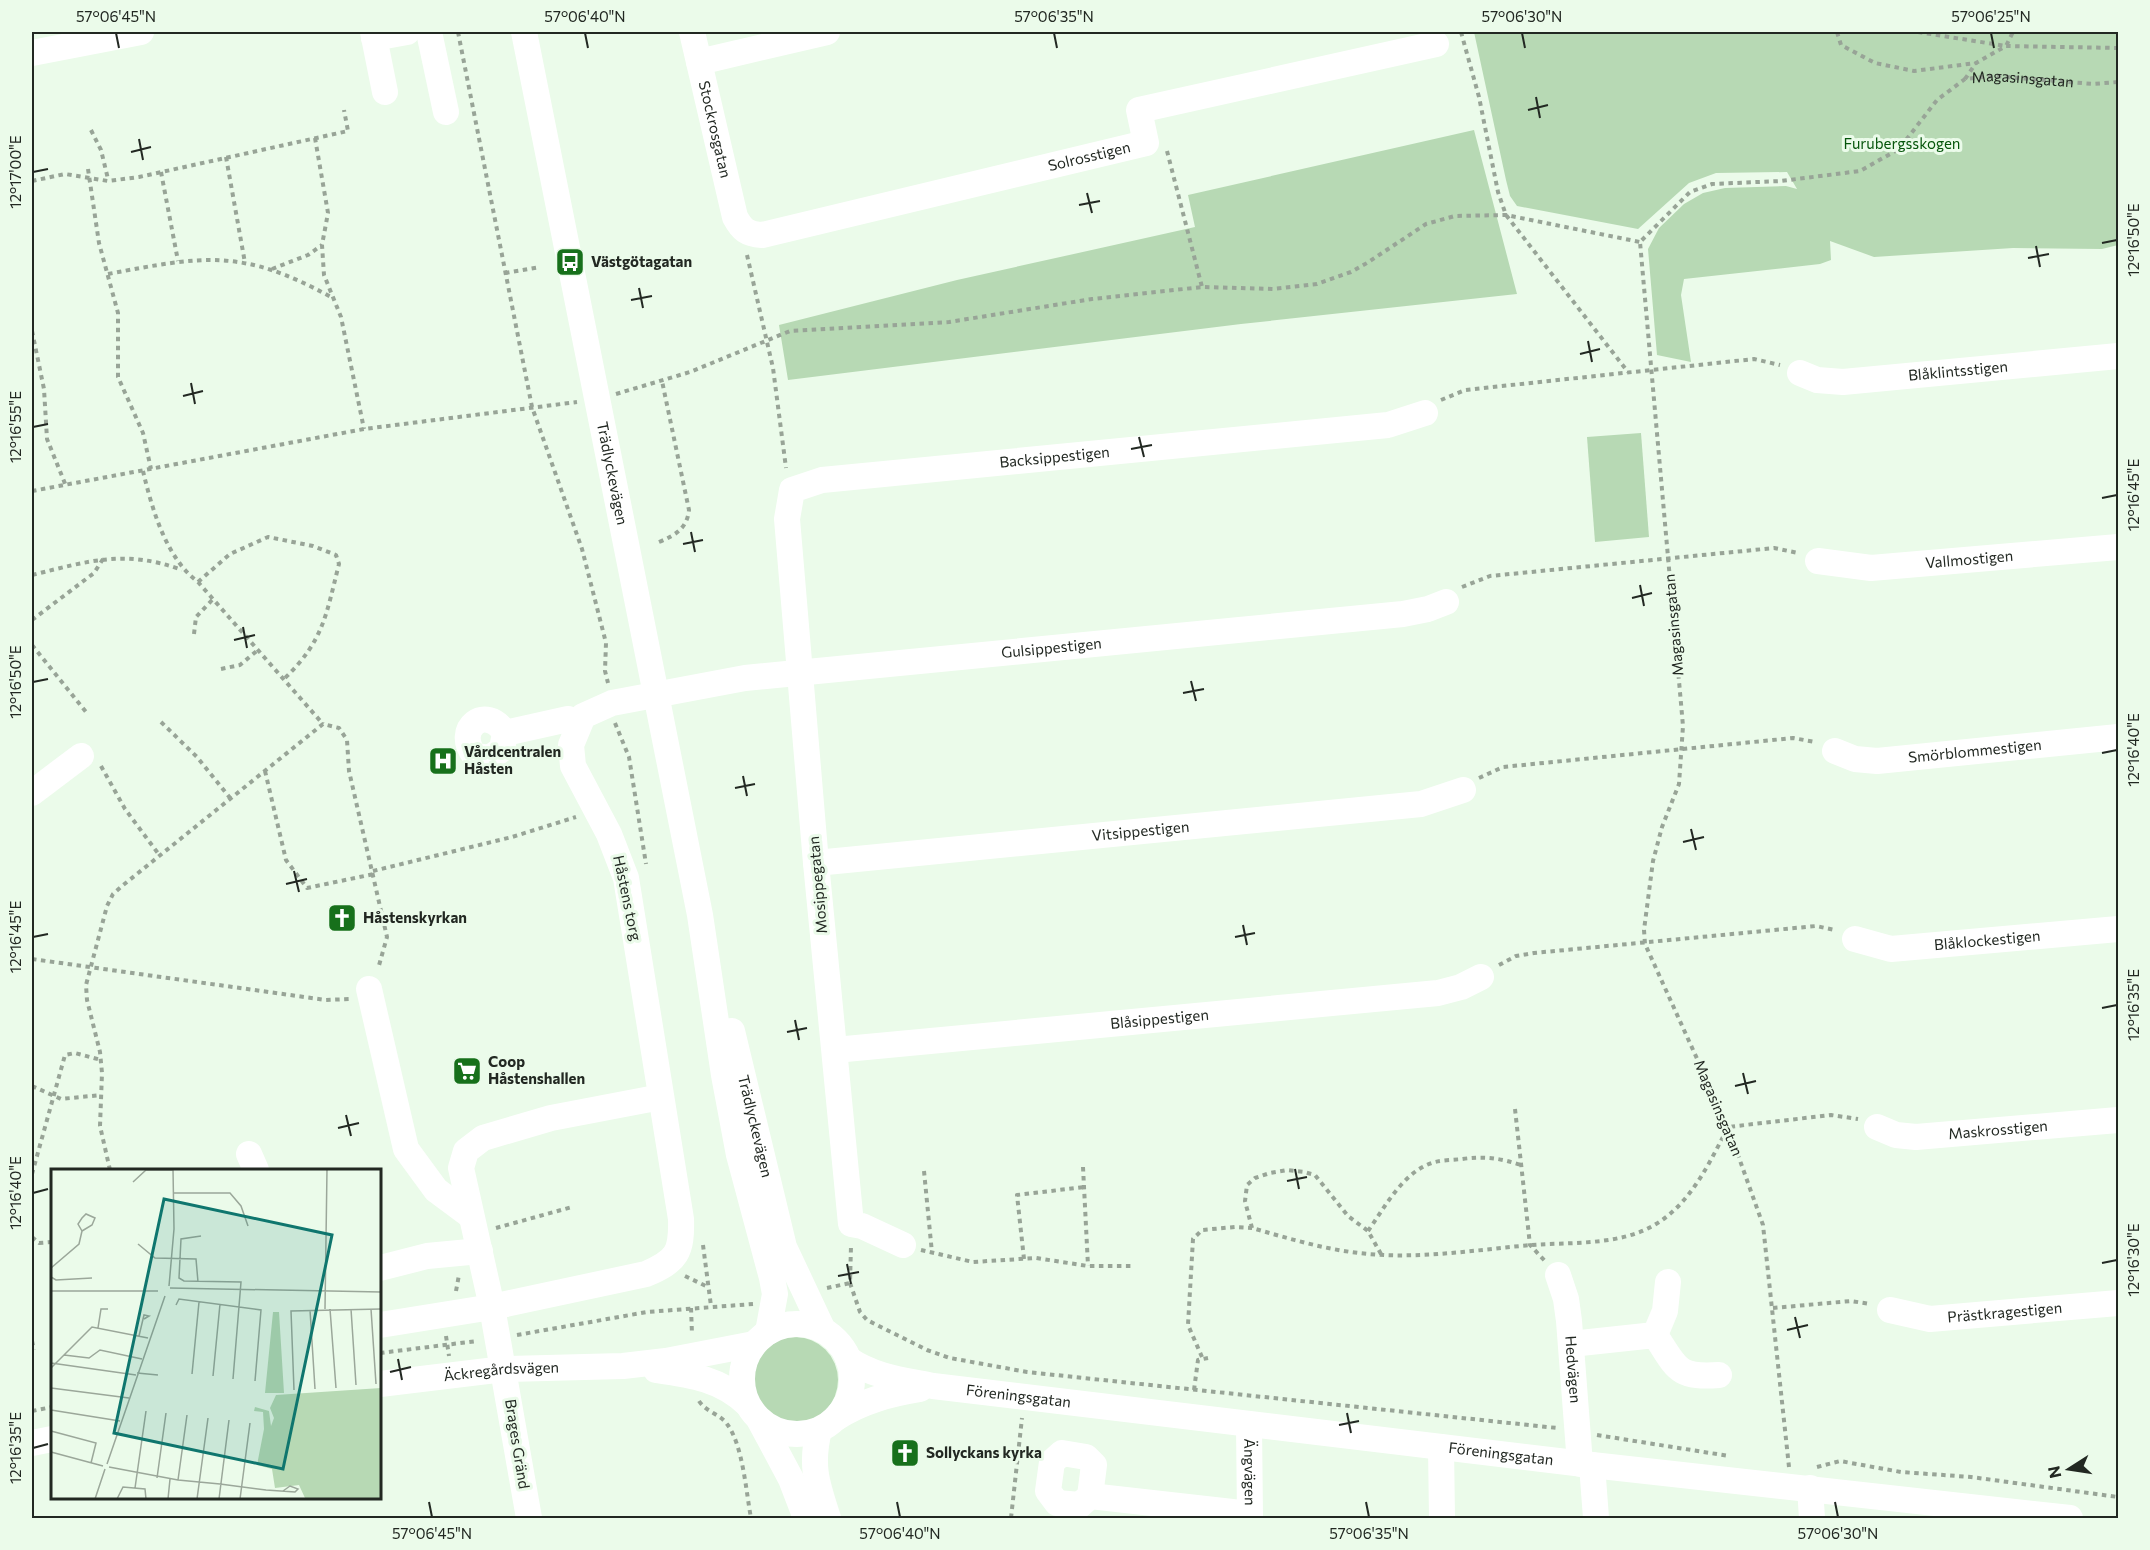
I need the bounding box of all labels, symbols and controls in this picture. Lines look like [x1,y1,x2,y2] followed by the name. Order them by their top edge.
[76,7,156,25] text: 57°06'45"N
[544,7,626,25] text: 57°06'40"N
[1014,7,1094,25] text: 57°06'35"N
[1482,7,1562,25] text: 57°06'30"N
[1951,7,2031,25] text: 57°06'25"N
[1971,66,2075,90] street label: Magasinsgatan
[696,79,736,179] street label: Stockrosgatan
[1844,134,1960,152] park label: Furubergsskogen
[6,135,24,209] text: 12°17'00"E
[1046,137,1132,174] street label: Solrosstigen
[2124,203,2142,277] text: 12°16'50"E
[554,246,586,278] bus stop icon: Västgötagatan
[591,252,692,270] place label: Västgötagatan
[1907,356,2009,384] street label: Blåklintsstigen
[6,391,24,463] text: 12°16'55"E
[594,420,632,526] street label: Trädlyckevägen
[998,442,1110,471] street label: Backsippestigen
[2124,459,2142,531] text: 12°16'45"E
[1924,546,2014,571] street label: Vallmostigen
[1660,573,1686,677] street label: Magasinsgatan
[1000,633,1102,661] street label: Gulsippestigen
[6,645,24,719] text: 12°16'50"E
[2124,713,2142,787] text: 12°16'40"E
[1907,735,2042,766] street label: Smörblommestigen
[464,742,561,777] place label: Vårdcentralen Håsten
[427,745,459,777] hospital icon: Vårdcentralen Håsten
[1091,817,1190,844] street label: Vitsippestigen
[804,836,830,935] street label: Mosippegatan
[610,853,646,942] street label: Håstens torg
[6,901,24,973] text: 12°16'45"E
[326,902,358,934] church icon: Håstenskyrkan
[363,908,467,926] place label: Håstenskyrkan
[1933,926,2041,953] street label: Blåklockestigen
[2124,969,2142,1041] text: 12°16'35"E
[1109,1005,1210,1032] street label: Blåsippestigen
[488,1052,585,1087] place label: Coop Håstenshallen
[451,1055,483,1087] supermarket icon: Coop Håstenshallen
[1691,1057,1747,1158] street label: Magasinsgatan
[735,1073,777,1179] street label: Trädlyckevägen
[1947,1116,2048,1142] street label: Maskrosstigen
[6,1156,24,1230] text: 12°16'40"E
[51,1169,381,1499] inset map
[2124,1223,2142,1297] text: 12°16'30"E
[1947,1298,2063,1325] street label: Prästkragestigen
[1562,1335,1585,1404] street label: Hedvägen
[442,1358,559,1384] street label: Äckregårdsvägen
[965,1380,1072,1410] street label: Föreningsgatan
[502,1398,534,1490] street label: Brages Gränd
[6,1412,24,1484] text: 12°16'35"E
[889,1437,921,1469] church icon: Sollyckans kyrka
[1241,1438,1260,1506] street label: Ängvägen
[1448,1438,1555,1468] street label: Föreningsgatan
[2039,1439,2099,1499] north arrow
[926,1443,1042,1461] place label: Sollyckans kyrka
[2043,1464,2064,1480] text: N
[392,1524,472,1542] text: 57°06'45"N
[859,1524,941,1542] text: 57°06'40"N
[1329,1524,1409,1542] text: 57°06'35"N
[1798,1524,1878,1542] text: 57°06'30"N

